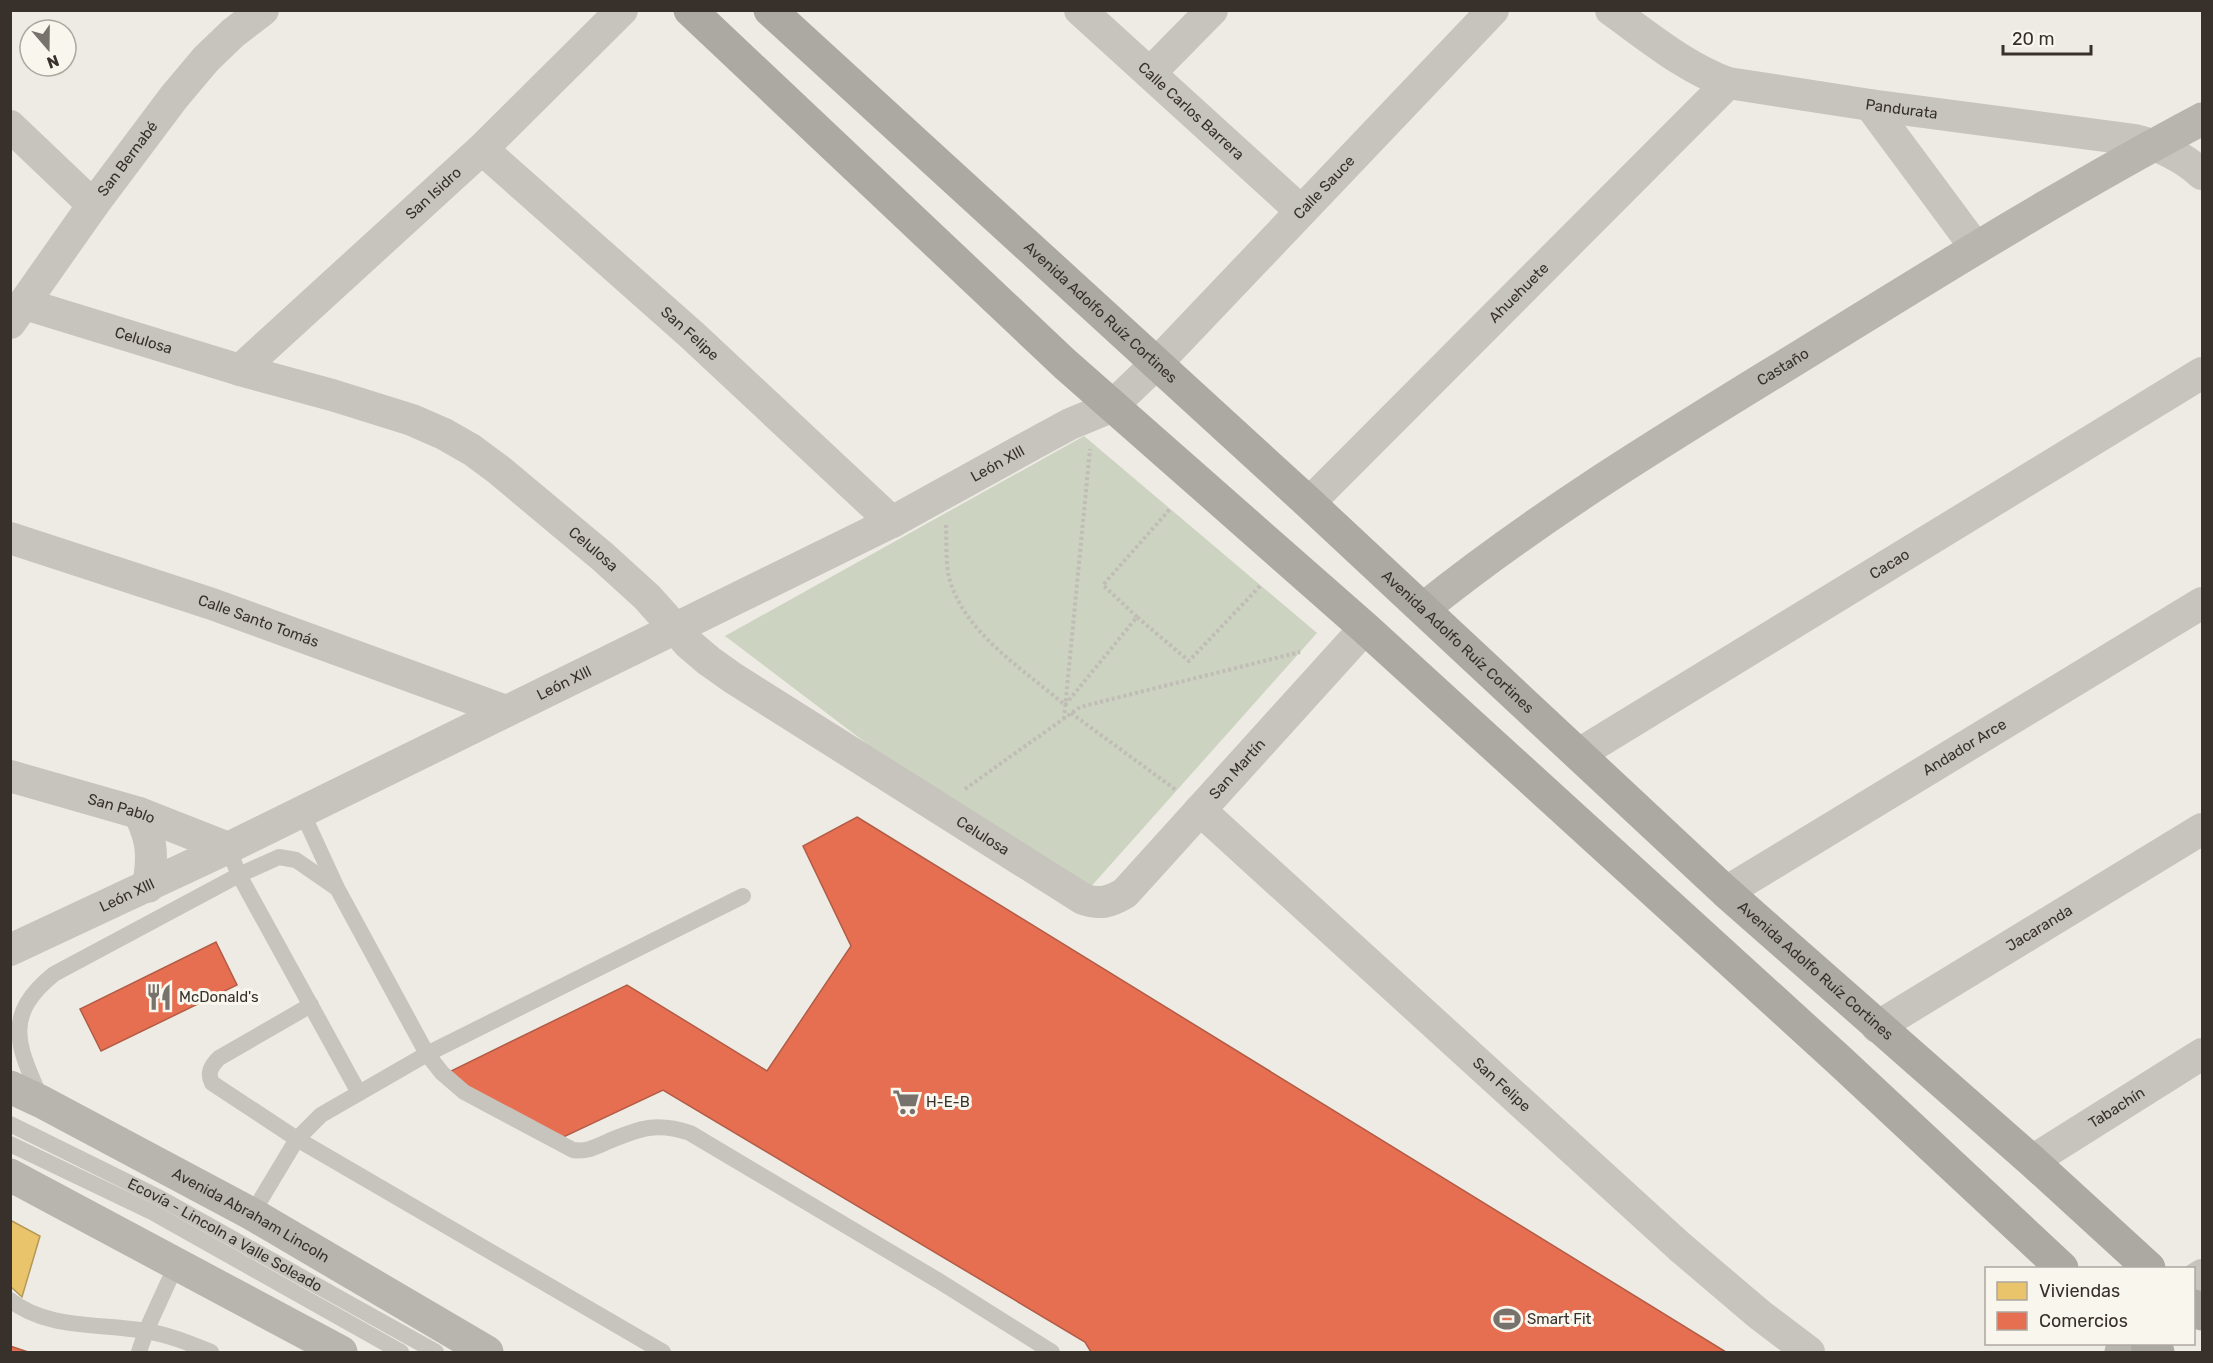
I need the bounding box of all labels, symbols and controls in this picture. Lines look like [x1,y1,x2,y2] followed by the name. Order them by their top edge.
[18,18,78,78] north arrow
[2003,18,2092,56] scale bar
[2012,28,2054,50] text: 20 m
[44,51,62,73] text: N
[1134,58,1248,164] street label: Calle Carlos Barrera
[1864,95,1939,123] street label: Pandurata
[94,118,162,200] street label: San Bernabé
[1290,152,1359,223] street label: Calle Sauce
[402,163,465,223] street label: San Isidro
[1020,238,1181,387] street label: Avenida Adolfo Ruíz Cortines
[1485,259,1552,327] street label: Ahuehuete
[657,303,723,364] street label: San Felipe
[113,323,175,358] street label: Celulosa
[1754,344,1812,390] street label: Castaño
[968,442,1028,486] street label: León Xlll
[565,523,622,575] street label: Celulosa
[1866,545,1913,583] street label: Cacao
[1378,567,1538,717] street label: Avenida Adolfo Ruíz Cortines
[196,591,322,651] street label: Calle Santo Tomás
[534,662,594,704] street label: León Xlll
[1919,715,2010,780] street label: Andador Arce
[1205,735,1269,803] street label: San Martín
[86,790,158,827] street label: San Pablo
[953,812,1013,859] street label: Celulosa
[96,875,157,916] street label: León Xlll
[1734,898,1897,1044] street label: Avenida Adolfo Ruíz Cortines
[2003,901,2076,955] street label: Jacaranda
[144,982,174,1012] restaurant icon: McDonald's
[179,988,259,1006] place label: McDonald's
[1469,1054,1534,1116] street label: San Felipe
[2085,1083,2148,1132] street label: Tabachín
[891,1087,921,1117] supermarket icon: H-E-B
[926,1093,970,1111] place label: H-E-B
[169,1164,333,1267] street label: Avenida Abraham Lincoln
[125,1175,325,1296] street label: Ecovía - Lincoln a Valle Soleado
[1985,1267,2195,1345] legend
[2039,1280,2120,1302] text: Viviendas
[1492,1304,1522,1334] sports icon: Smart Fit
[1527,1310,1592,1328] place label: Smart Fit
[2039,1310,2128,1332] text: Comercios

